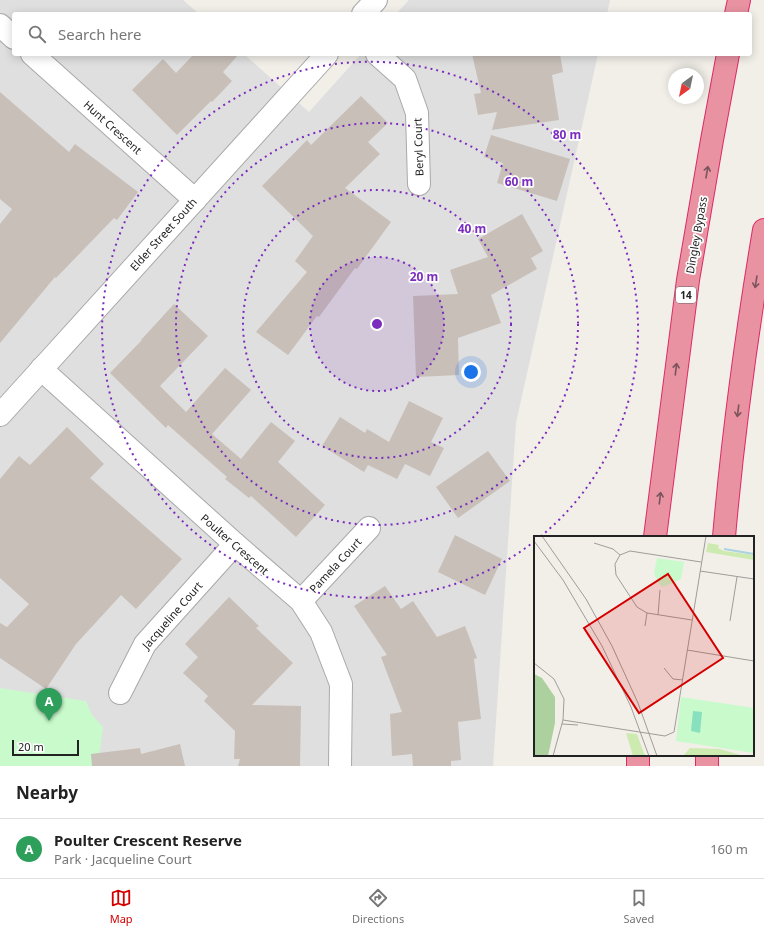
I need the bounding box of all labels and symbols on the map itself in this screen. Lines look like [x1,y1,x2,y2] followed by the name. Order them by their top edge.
[668,68,704,104] north arrow
[81,97,145,157] street label: Hunt Crescent
[409,118,427,176] street label: Beryl Court
[553,126,581,143] text: 80 m
[703,166,711,179] one-way arrow
[505,173,533,190] text: 60 m
[126,194,200,274] street label: Elder Street South
[682,195,710,275] street label: Dingley Bypass
[458,220,486,237] text: 40 m
[410,268,438,285] text: 20 m
[752,275,760,288] one-way arrow
[676,287,696,303] road number: 14
[370,317,384,331] centre of rings
[461,362,481,382] your location
[672,363,680,376] one-way arrow
[734,404,742,417] one-way arrow
[656,492,664,505] one-way arrow
[198,510,272,578] street label: Poulter Crescent
[306,534,364,596] street label: Pamela Court
[534,536,754,756] inset map
[138,578,205,653] street label: Jacqueline Court
[36,688,62,721] pin: A
[12,738,79,757] scale bar

